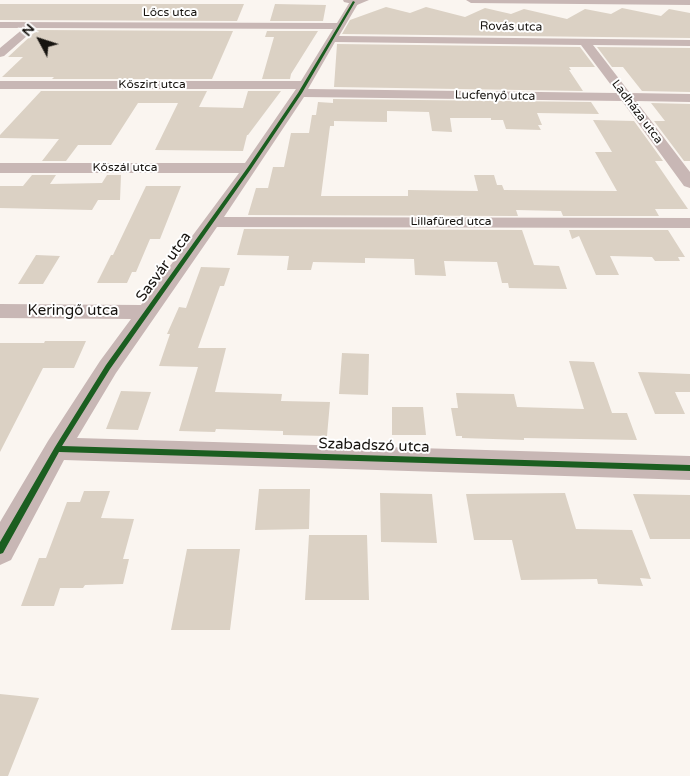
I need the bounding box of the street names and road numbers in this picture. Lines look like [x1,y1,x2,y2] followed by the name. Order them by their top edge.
[143,6,197,20] street label: Lőcs utca
[480,19,542,35] street label: Rovás utca
[608,77,666,147] street label: Ladháza utca
[118,78,186,92] street label: Kőszirt utca
[455,88,535,104] street label: Lucfenyő utca
[93,161,157,175] street label: Kőszál utca
[410,215,492,229] street label: Lillafüred utca
[133,229,195,305] street label: Sasvár utca
[28,302,118,320] street label: Keringő utca
[318,435,430,457] street label: Szabadszó utca

